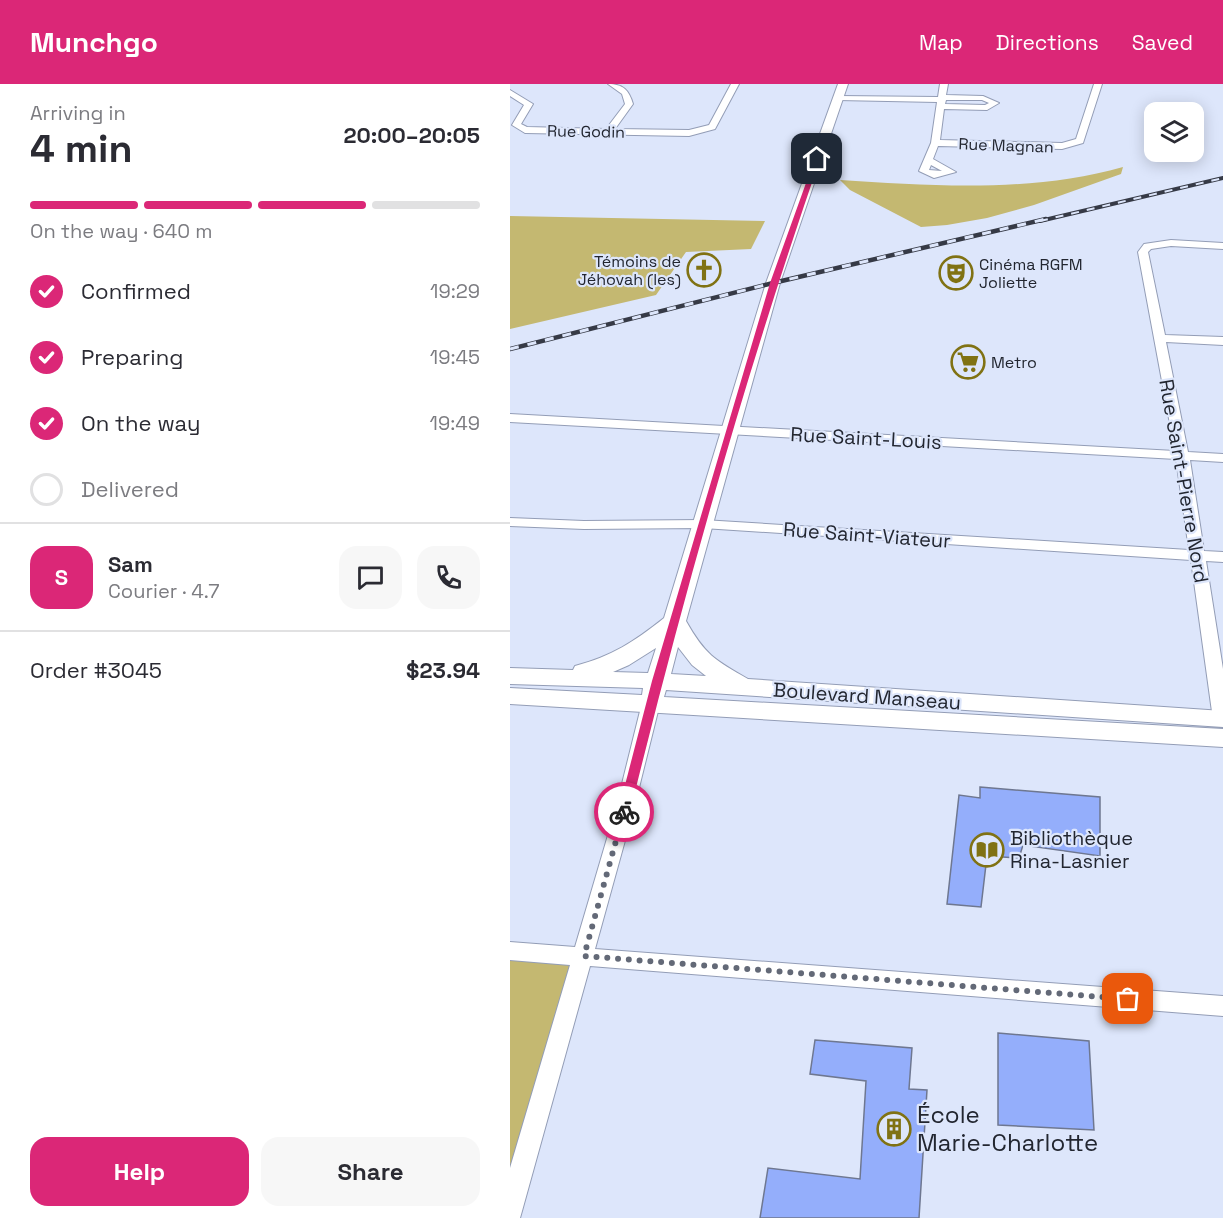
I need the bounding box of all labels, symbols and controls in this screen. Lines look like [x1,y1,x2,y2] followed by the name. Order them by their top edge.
[30,24,158,60] text: Munchgo
[919,29,963,56] text: Map
[996,29,1099,56] text: Directions
[1132,29,1193,56] text: Saved
[30,100,126,126] text: Arriving in
[1144,102,1204,162] map controls
[1144,102,1204,162] button: layers
[547,120,625,143] street label: Rue Godin
[343,121,480,149] text: 20:00–20:05
[30,124,132,173] text: 4 min
[791,133,842,184] pin
[958,133,1054,158] street label: Rue Magnan
[800,142,833,175] icon: home
[30,218,212,244] text: On the way · 640 m
[578,251,681,290] place label: Témoins de Jéhovah (les)
[686,252,722,288] church icon: Témoins de Jéhovah (les)
[979,254,1083,293] place label: Cinéma RGFM Joliette
[938,255,974,291] theatre icon: Cinéma RGFM Joliette
[30,275,63,308] icon: check
[81,277,191,305] text: Confirmed
[430,278,480,304] text: 19:29
[30,341,63,374] icon: check
[81,343,183,371] text: Preparing
[430,344,480,370] text: 19:45
[950,344,986,380] supermarket icon: Metro
[991,352,1037,373] place label: Metro
[1153,377,1215,585] street label: Rue Saint-Pierre Nord
[30,407,63,440] icon: check
[81,409,200,437] text: On the way
[430,410,480,436] text: 19:49
[790,421,942,455] street label: Rue Saint-Louis
[81,475,179,503] text: Delivered
[782,516,952,554] street label: Rue Saint-Viateur
[339,546,402,609] button: chat
[417,546,480,609] button: phone
[108,550,153,578] text: Sam
[55,563,68,591] text: S
[108,578,219,604] text: Courier · 4.7
[30,656,162,684] text: Order #3045
[406,656,480,684] text: $23.94
[772,676,962,716] street label: Boulevard Manseau
[594,782,654,842] courier
[608,796,641,829] icon: bike
[1010,825,1133,874] place label: Bibliothèque Rina-Lasnier
[969,832,1005,868] library icon: Bibliothèque Rina-Lasnier
[1102,973,1153,1024] pin
[1111,982,1144,1015] icon: bag
[917,1099,1098,1158] place label: École Marie-Charlotte
[876,1111,912,1147] building icon: École Marie-Charlotte
[30,1137,249,1206] button: Help
[261,1137,480,1206] button: Share

